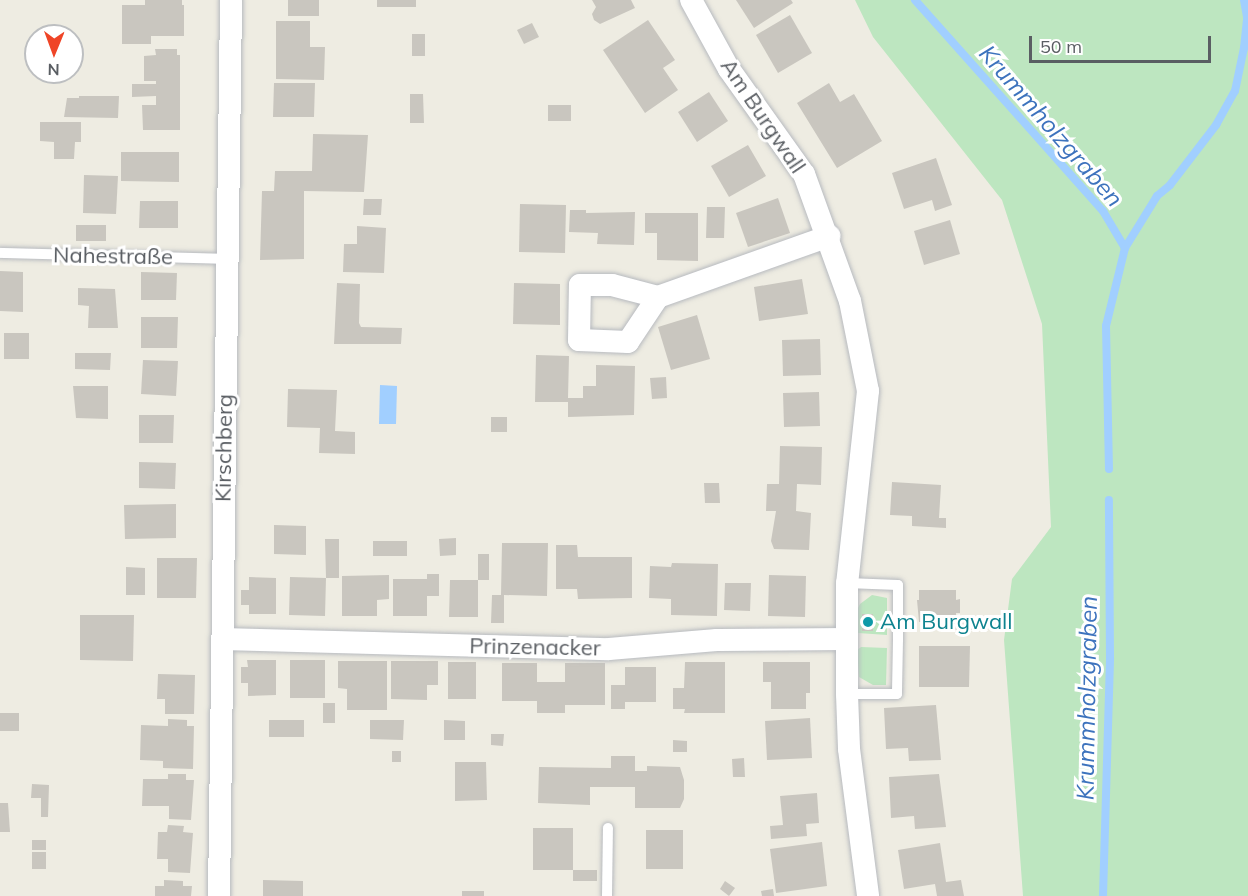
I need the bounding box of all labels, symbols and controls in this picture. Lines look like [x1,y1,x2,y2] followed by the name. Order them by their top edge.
[24,24,84,84] north arrow
[1032,24,1214,62] scale bar
[1040,35,1082,58] text: 50 m
[973,39,1129,213] water label: Krummholzgraben
[715,54,811,178] street label: Am Burgwall
[48,60,60,80] text: N
[53,242,173,270] street label: Nahestraße
[210,394,238,502] street label: Kirschberg
[1071,595,1103,801] water label: Krummholzgraben
[880,609,1013,635] place label: Am Burgwall
[861,615,875,629] marker: Am Burgwall
[469,633,601,661] street label: Prinzenacker

